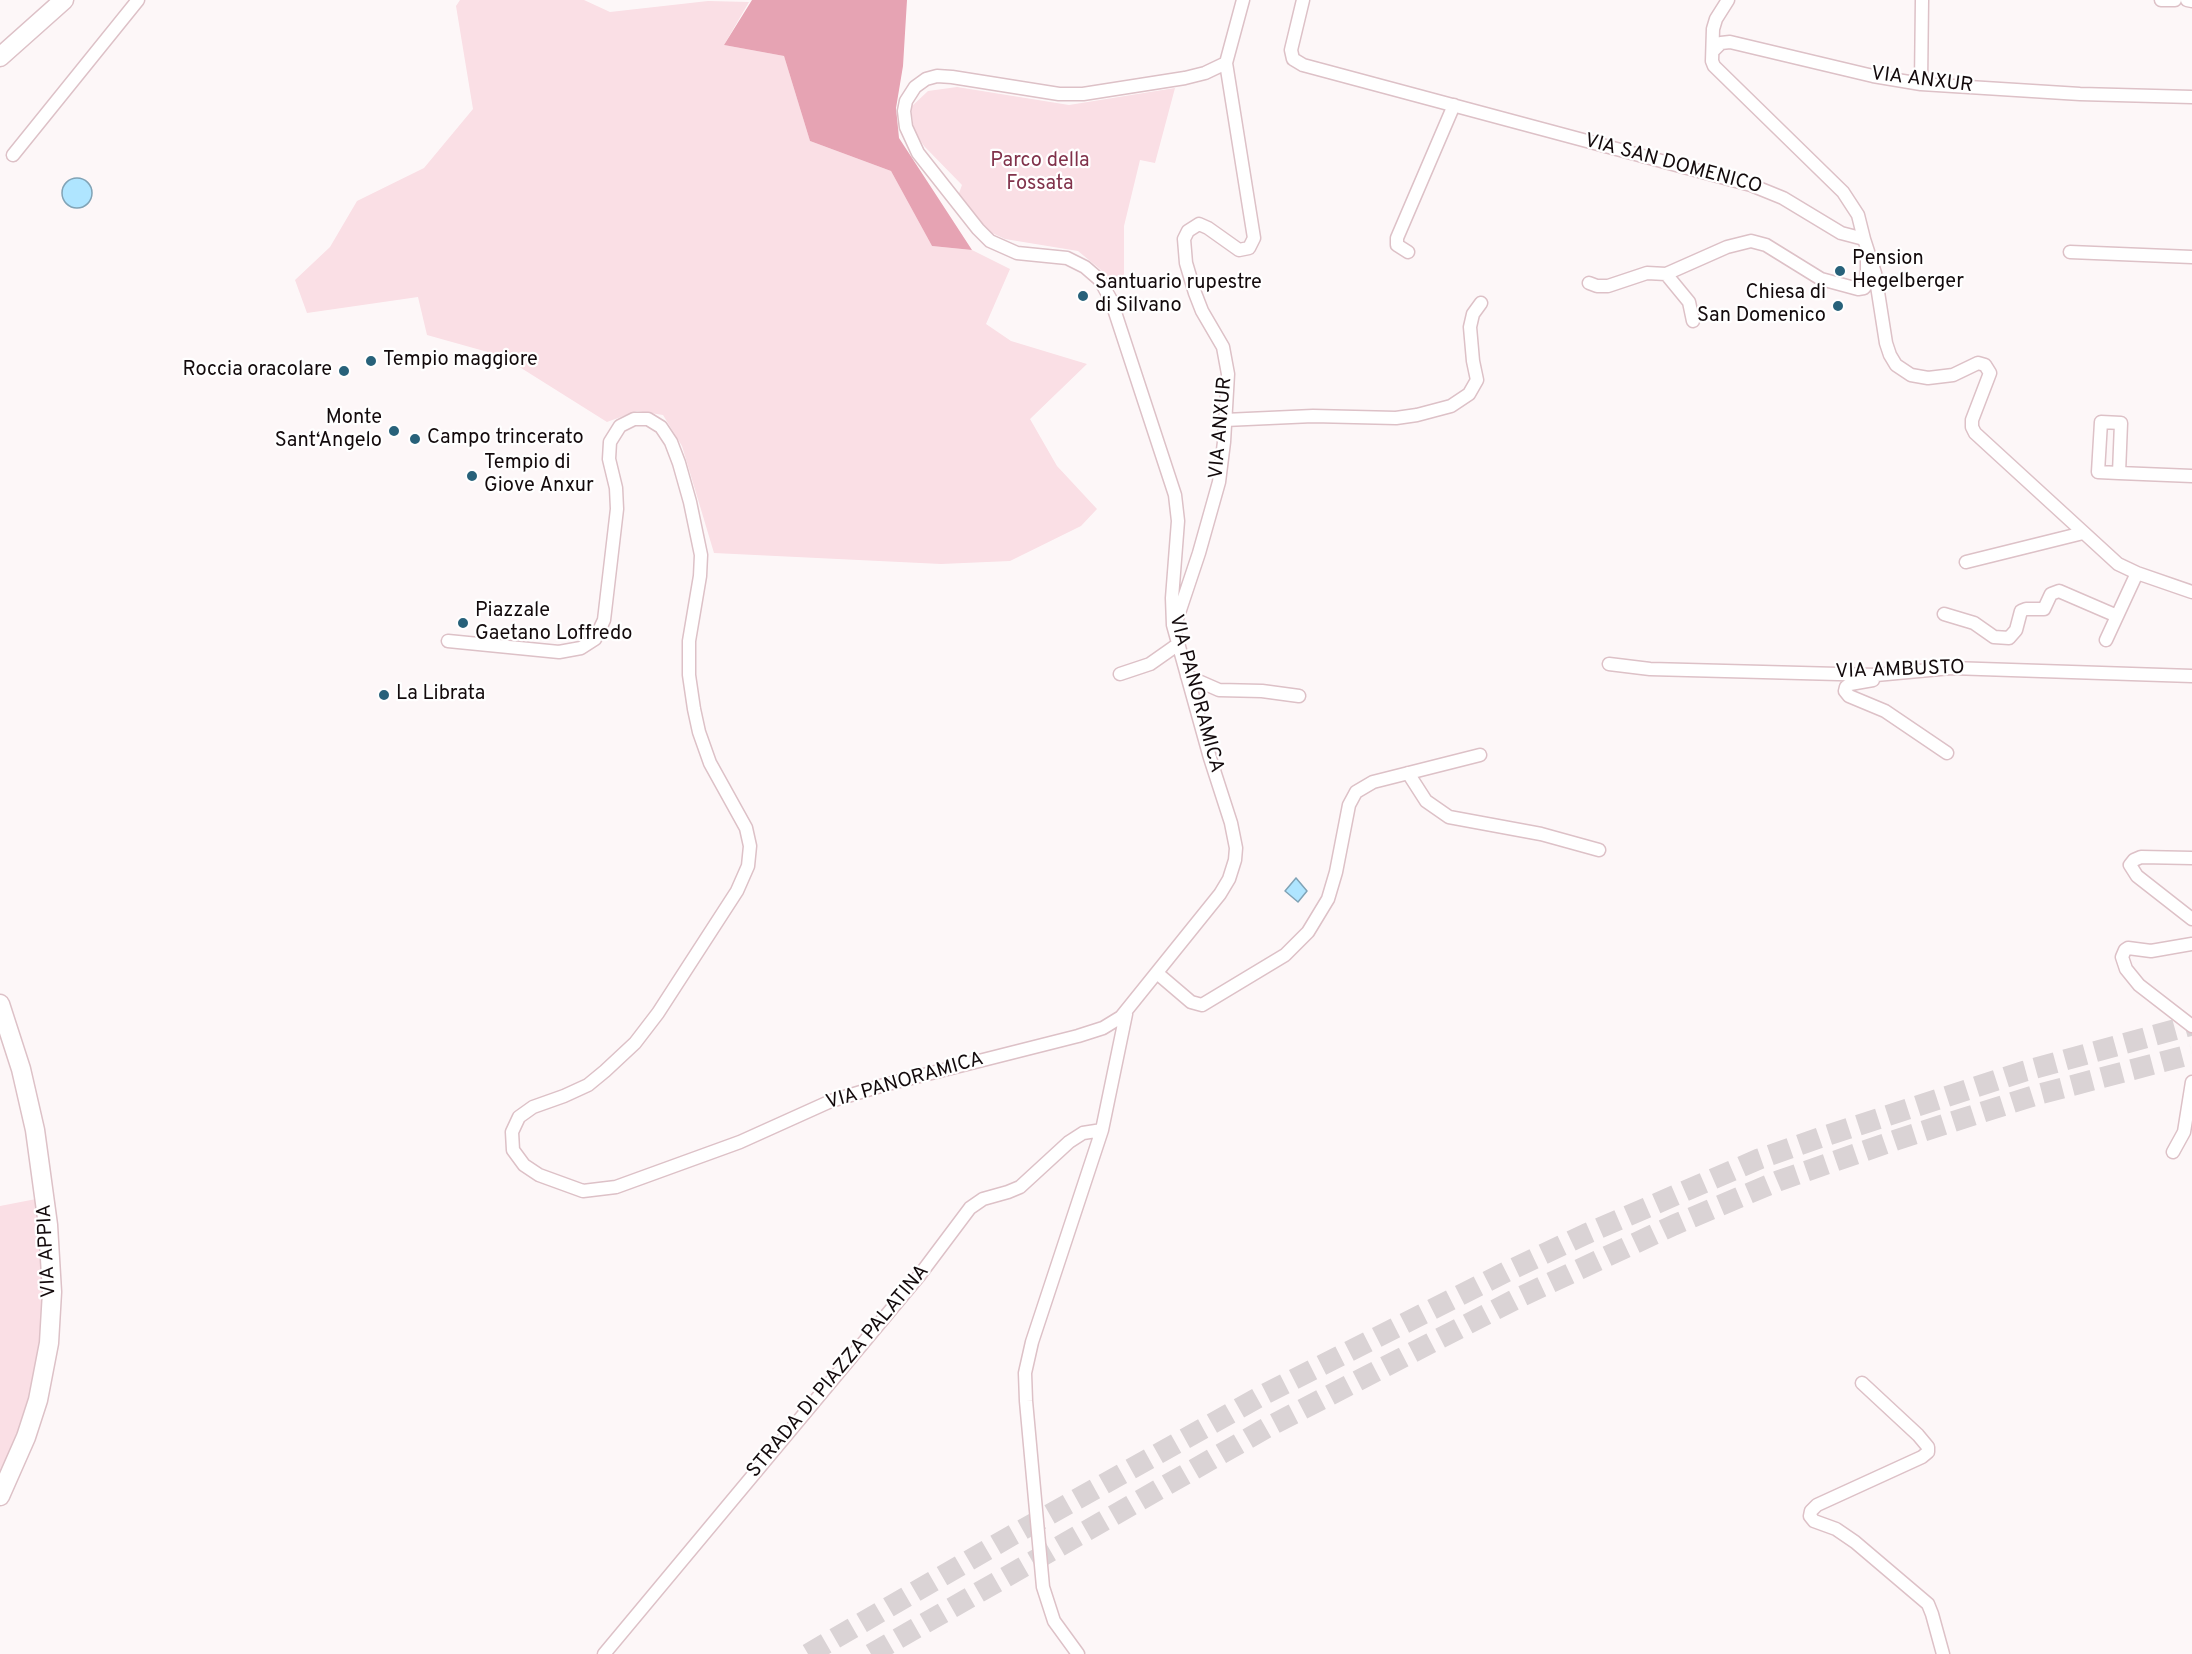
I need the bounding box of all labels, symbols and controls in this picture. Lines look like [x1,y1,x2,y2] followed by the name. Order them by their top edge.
[1870,63,1974,99] street label: VIA ANXUR
[1582,130,1764,200] street label: VIA SAN DOMENICO
[990,150,1090,197] park label: Parco della Fossata
[1852,248,1964,295] place label: Pension Hegelberger
[1833,264,1847,278] marker: Pension Hegelberger
[1095,272,1262,319] place label: Santuario rupestre di Silvano
[1697,282,1826,329] place label: Chiesa di San Domenico
[1076,289,1090,303] marker: Santuario rupestre di Silvano
[1831,299,1845,313] marker: Chiesa di San Domenico
[383,349,538,373] place label: Tempio maggiore
[364,354,378,368] marker: Tempio maggiore
[183,359,332,383] place label: Roccia oracolare
[337,364,351,378] marker: Roccia oracolare
[1206,376,1238,480] street label: VIA ANXUR
[275,407,382,454] place label: Monte Sant‘Angelo
[387,424,401,438] marker: Monte Sant‘Angelo
[427,427,584,451] place label: Campo trincerato
[408,432,422,446] marker: Campo trincerato
[484,452,594,499] place label: Tempio di Giove Anxur
[465,469,479,483] marker: Tempio di Giove Anxur
[475,600,632,647] place label: Piazzale Gaetano Loffredo
[1162,612,1228,776] street label: VIA PANORAMICA
[456,616,470,630] marker: Piazzale Gaetano Loffredo
[1835,657,1965,685] street label: VIA AMBUSTO
[396,683,485,707] place label: La Librata
[377,688,391,702] marker: La Librata
[824,1048,986,1116] street label: VIA PANORAMICA
[34,1204,62,1298] street label: VIA APPIA
[743,1261,935,1483] street label: STRADA DI PIAZZA PALATINA

